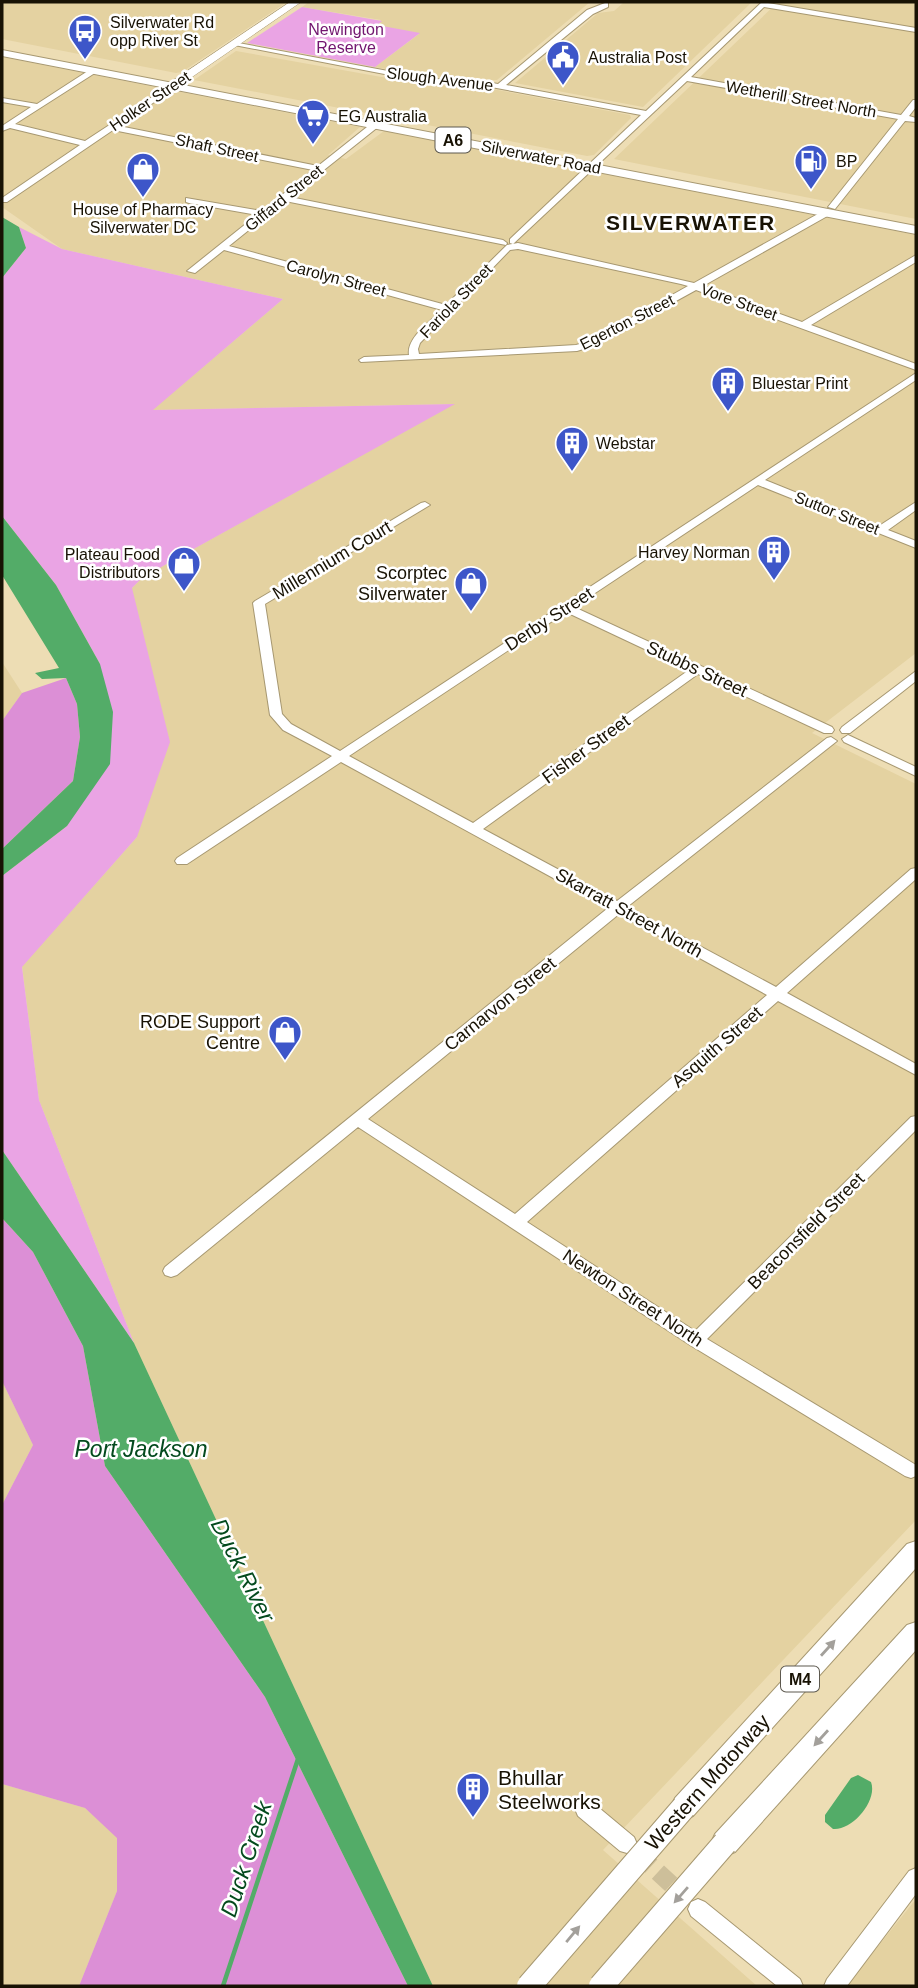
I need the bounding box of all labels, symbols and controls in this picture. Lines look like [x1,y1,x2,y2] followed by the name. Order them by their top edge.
[66,12,104,61] bus stop icon: Silverwater Rd opp River St
[110,14,214,49] place label: Silverwater Rd opp River St
[308,21,384,56] park label: Newington Reserve
[544,38,582,87] public building icon: Australia Post
[588,49,687,66] place label: Australia Post
[386,64,494,94] street label: Slough Avenue
[107,68,194,134] street label: Holker Street
[724,77,878,121] street label: Wetherill Street North
[294,97,332,146] supermarket icon: EG Australia
[338,108,427,125] place label: EG Australia
[435,128,470,152] road number: A6
[174,131,261,165] street label: Shaft Street
[480,137,602,177] street label: Silverwater Road
[792,142,830,191] fuel station icon: BP
[124,150,162,199] shop icon: House of Pharmacy Silverwater DC
[836,153,857,170] place label: BP
[242,161,327,234] street label: Giffard Street
[73,201,213,236] place label: House of Pharmacy Silverwater DC
[606,211,776,234] district label: SILVERWATER
[284,257,388,300] street label: Carolyn Street
[417,260,496,341] street label: Fariola Street
[698,280,780,324] street label: Vore Street
[577,291,677,353] street label: Egerton Street
[709,364,747,413] building icon: Bluestar Print
[752,375,849,392] place label: Bluestar Print
[553,424,591,473] building icon: Webstar
[596,435,656,452] place label: Webstar
[792,488,882,538] street label: Suttor Street
[269,517,395,603] street label: Millennium Court
[755,533,793,582] building icon: Harvey Norman
[165,544,203,593] shop icon: Plateau Food Distributors
[638,544,750,561] place label: Harvey Norman
[65,546,160,581] place label: Plateau Food Distributors
[358,563,447,604] place label: Scorptec Silverwater
[452,564,490,613] shop icon: Scorptec Silverwater
[501,583,597,655] street label: Derby Street
[643,637,751,701] street label: Stubbs Street
[538,711,634,787] street label: Fisher Street
[552,864,706,962] street label: Skarratt Street North
[440,953,560,1055] street label: Carnarvon Street
[668,1002,766,1092] street label: Asquith Street
[140,1012,260,1053] place label: RODE Support Centre
[266,1013,304,1062] shop icon: RODE Support Centre
[744,1169,868,1293] street label: Beaconsfield Street
[559,1245,707,1351] street label: Newton Street North
[75,1436,207,1462] water label: Port Jackson
[206,1514,281,1627] water label: Duck River
[820,1639,836,1657] one-way arrow
[781,1666,819,1692] road number: M4
[640,1709,774,1855] street label: Western Motorway
[813,1729,829,1747] one-way arrow
[498,1766,601,1813] place label: Bhullar Steelworks
[454,1770,492,1819] building icon: Bhullar Steelworks
[215,1796,277,1920] water label: Duck Creek
[673,1886,689,1904] one-way arrow
[565,1925,581,1943] one-way arrow

